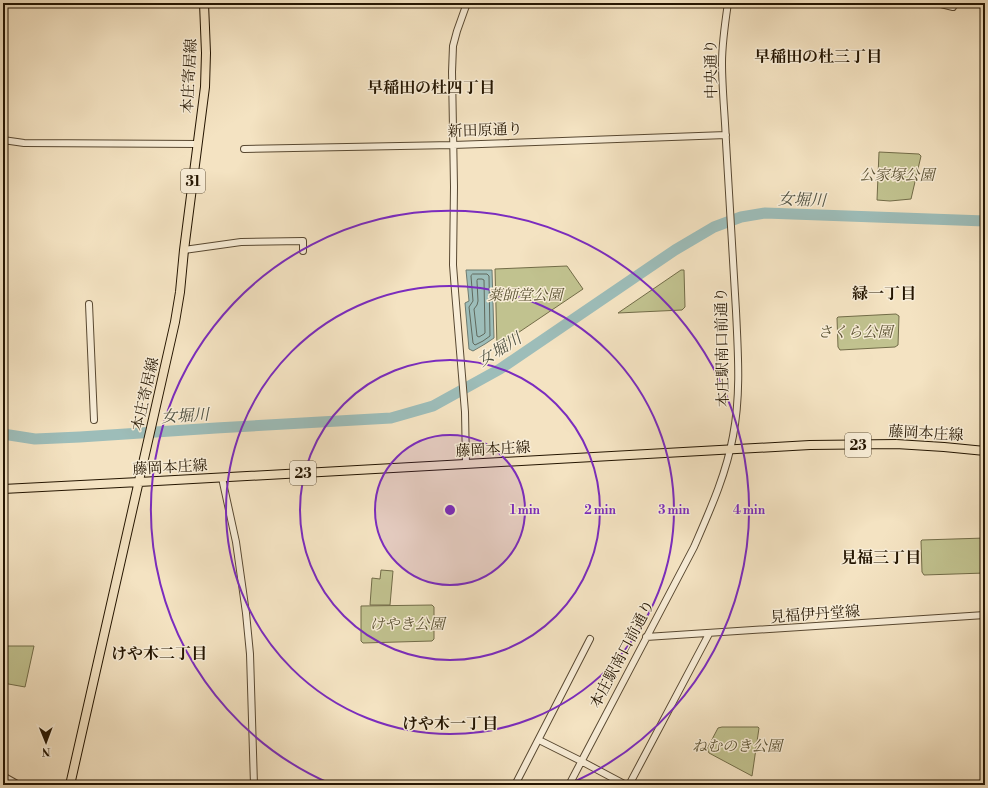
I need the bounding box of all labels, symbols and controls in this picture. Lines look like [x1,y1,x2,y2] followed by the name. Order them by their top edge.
[178,38,201,114] street label: 本庄寄居線
[701,39,722,99] street label: 中央通り
[754,47,882,67] district label: 早稲田の杜三丁目
[367,78,495,98] district label: 早稲田の杜四丁目
[447,120,523,141] street label: 新田原通り
[859,166,937,185] park label: 公家塚公園
[181,169,205,193] road number: 31
[778,189,828,211] water label: 女堀川
[852,284,916,304] district label: 緑一丁目
[487,286,565,305] park label: 薬師堂公園
[712,287,733,407] street label: 本庄駅南口前通り
[817,323,895,342] park label: さくら公園
[474,328,527,371] water label: 女堀川
[128,355,163,433] street label: 本庄寄居線
[161,405,212,427] water label: 女堀川
[888,422,964,445] street label: 藤岡本庄線
[845,433,871,457] road number: 23
[455,438,531,461] street label: 藤岡本庄線
[132,456,208,479] street label: 藤岡本庄線
[290,461,316,485] road number: 23
[443,503,457,517] centre of rings
[510,503,541,518] text: 1 min
[584,503,616,518] text: 2 min
[658,503,690,518] text: 3 min
[733,503,766,518] text: 4 min
[841,548,921,568] district label: 見福三丁目
[586,597,659,712] street label: 本庄駅南口前通り
[769,602,861,627] street label: 見福伊丹堂線
[369,615,447,634] park label: けやき公園
[111,644,207,664] district label: けや木二丁目
[402,714,498,734] district label: けや木一丁目
[26,722,66,762] north arrow
[692,737,785,756] park label: ねむのき公園
[41,744,51,758] text: N

